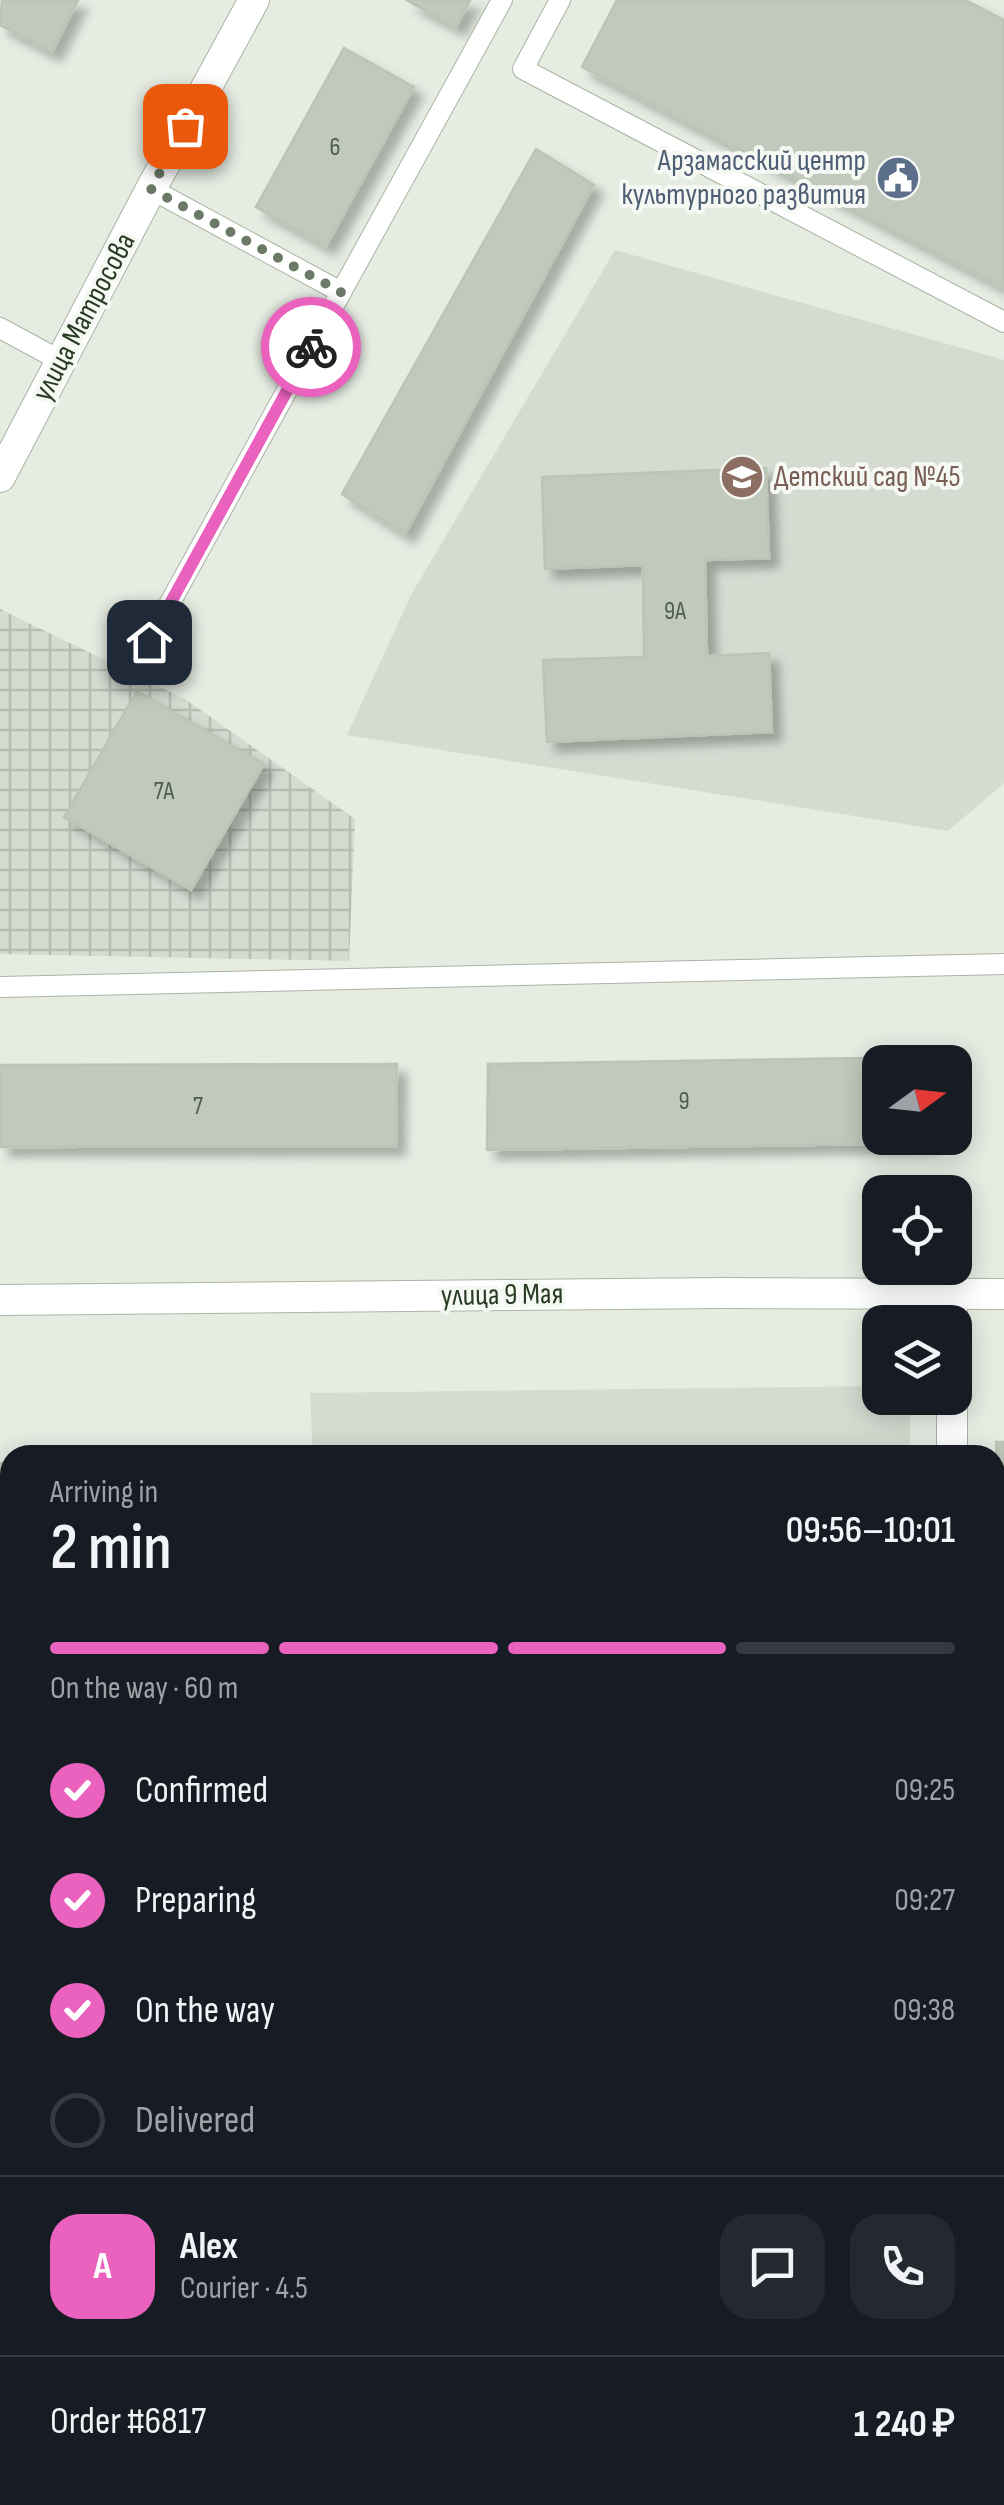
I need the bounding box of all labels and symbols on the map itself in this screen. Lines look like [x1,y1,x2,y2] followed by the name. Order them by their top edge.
[143,84,228,169] pin
[330,132,340,163] house number: 6
[621,143,866,213] place label: Арзамасский центр культурного развития
[875,155,921,201] public building icon: Арзамасский центр культурного развития
[25,227,143,407] street label: улица Матросова
[261,297,361,397] courier
[719,454,765,500] school or university icon: Детский сад №45
[774,459,960,495] place label: Детский сад №45
[664,596,686,627] house number: 9А
[107,600,192,685] pin
[154,776,174,807] house number: 7А
[862,1045,972,1155] north arrow
[678,1086,690,1117] house number: 9
[193,1091,203,1122] house number: 7
[440,1276,564,1314] street label: улица 9 Мая

